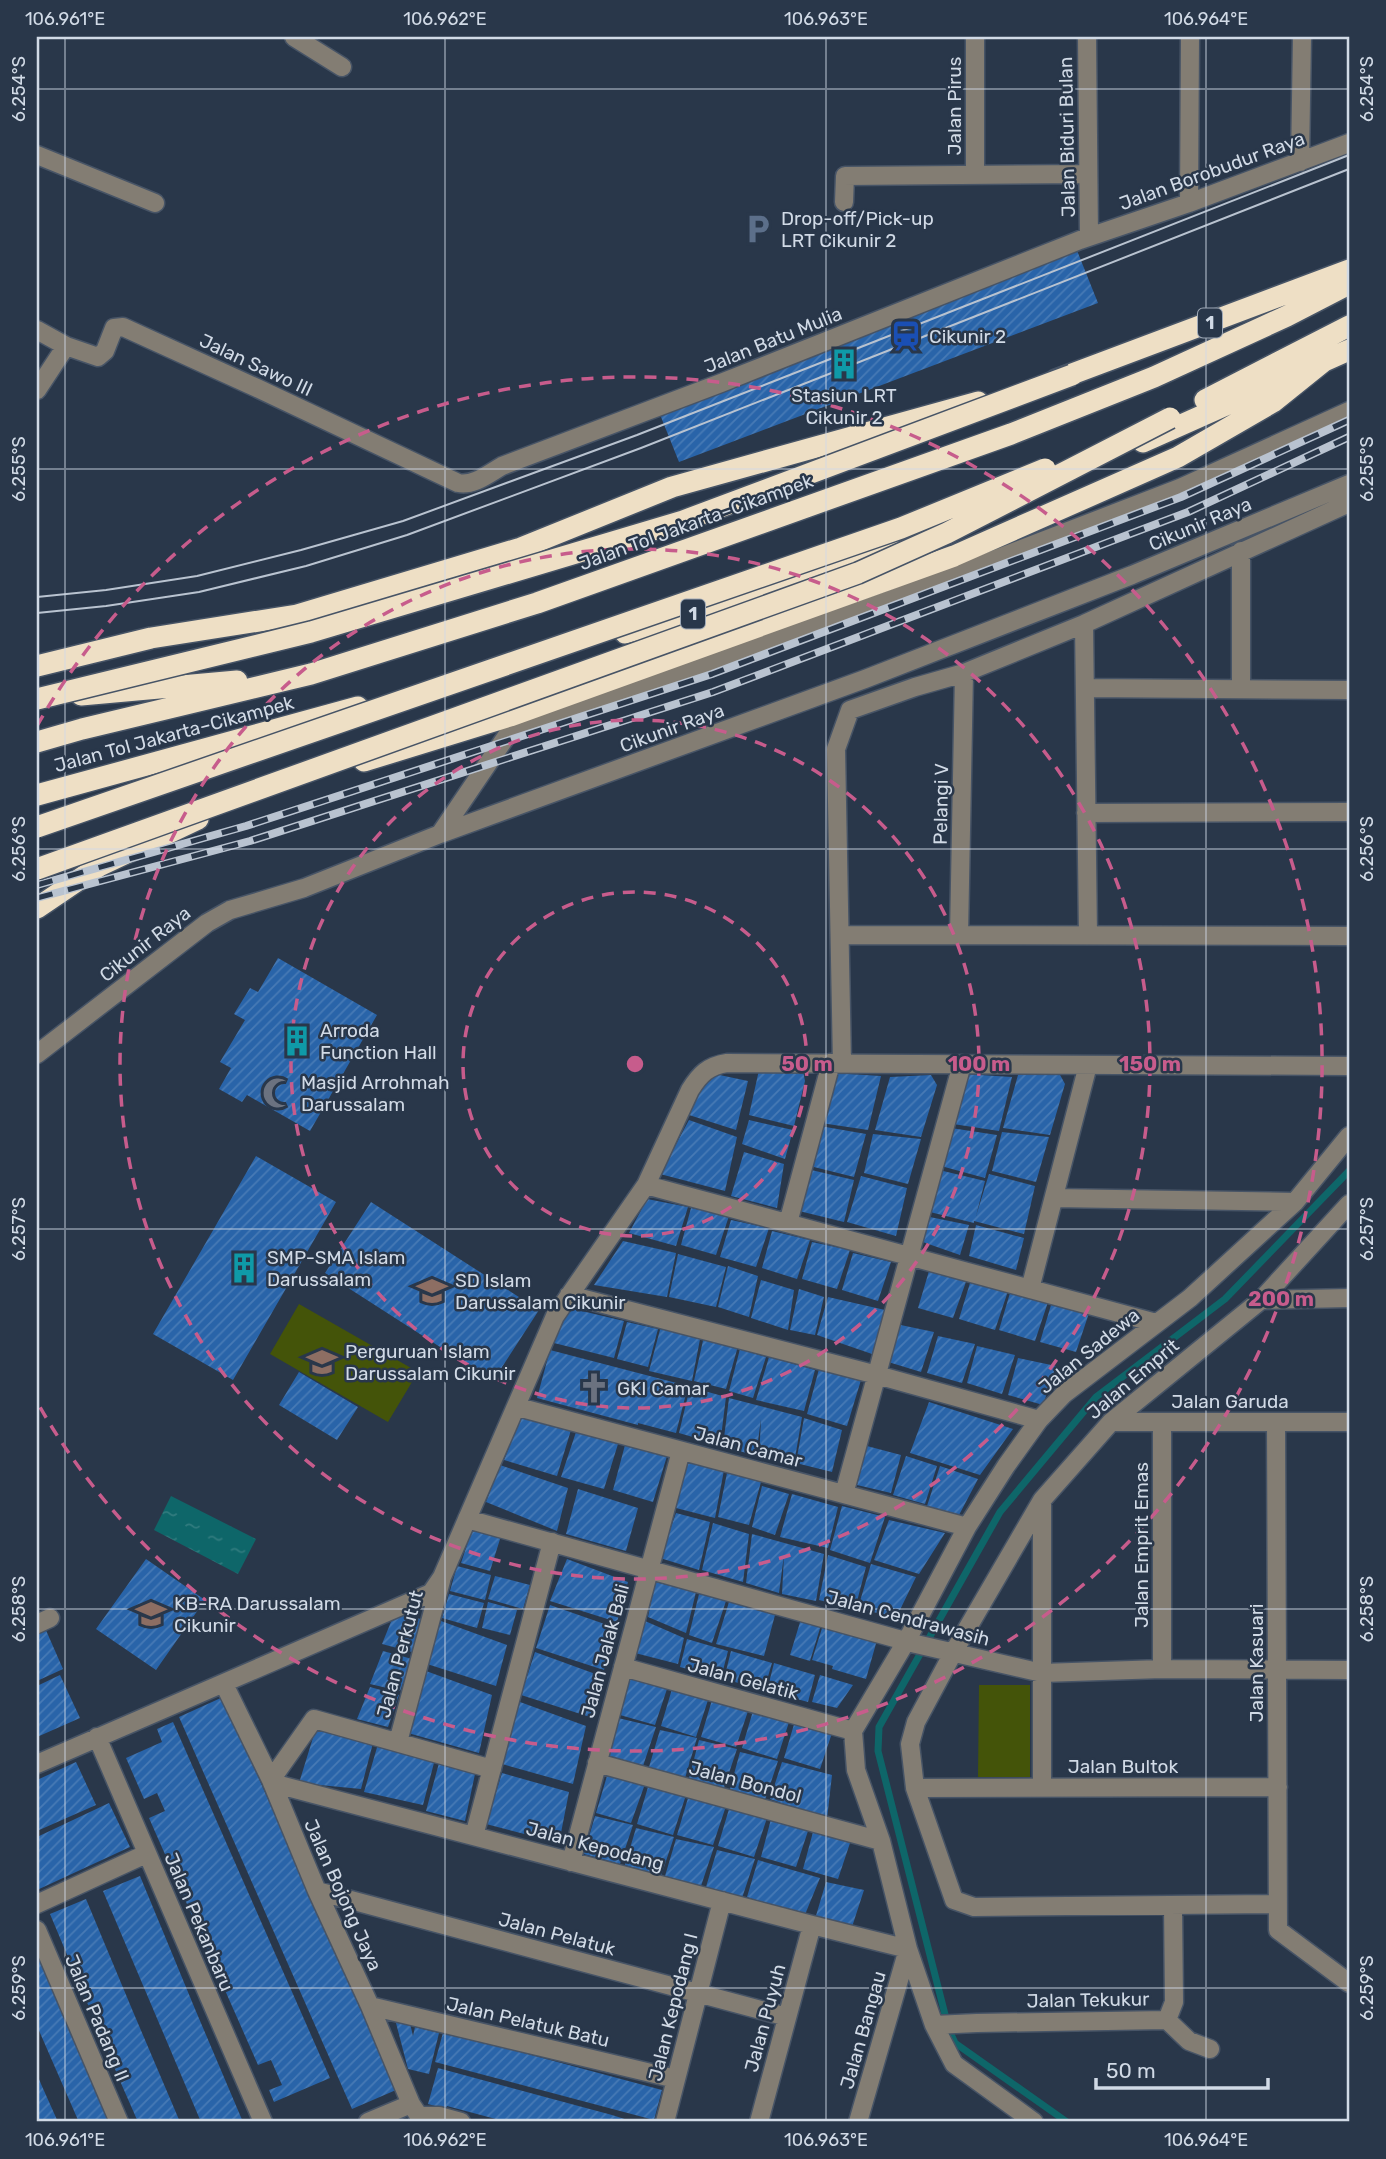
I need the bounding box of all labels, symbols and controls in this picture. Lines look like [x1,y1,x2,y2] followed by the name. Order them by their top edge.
[25,8,105,30] text: 106.961°E
[403,8,487,30] text: 106.962°E
[784,8,868,30] text: 106.963°E
[1164,8,1248,30] text: 106.964°E
[8,56,30,122] text: 6.254°S
[1054,56,1080,218] street label: Jalan Biduri Bulan
[1356,56,1378,122] text: 6.254°S
[943,57,966,155] street label: Jalan Pirus
[1116,127,1308,215] street label: Jalan Borobudur Raya
[781,207,934,252] place label: Drop-off/Pick-up LRT Cikunir 2
[741,212,775,246] parking icon: Drop-off/Pick-up LRT Cikunir 2
[701,302,845,378] street label: Jalan Batu Mulia
[1198,309,1222,338] road number: 1
[889,319,923,353] station icon: Cikunir 2
[929,325,1006,348] place label: Cikunir 2
[196,329,316,401] street label: Jalan Sawo III
[827,347,861,381] building icon: Stasiun LRT Cikunir 2
[791,384,897,429] place label: Stasiun LRT Cikunir 2
[8,436,30,502] text: 6.255°S
[1356,436,1378,502] text: 6.255°S
[576,469,816,575] street label: Jalan Tol Jakarta–Cikampek
[1145,492,1255,556] street label: Cikunir Raya
[681,600,705,628] road number: 1
[52,691,297,777] street label: Jalan Tol Jakarta–Cikampek
[617,698,727,758] street label: Cikunir Raya
[929,763,953,845] street label: Pelangi V
[8,816,30,882] text: 6.256°S
[1356,816,1378,882] text: 6.256°S
[95,901,195,987] street label: Cikunir Raya
[320,1019,437,1064] place label: Arroda Function Hall
[280,1024,314,1058] building icon: Arroda Function Hall
[781,1051,833,1076] text: 50 m
[948,1051,1010,1076] text: 100 m
[1119,1051,1181,1076] text: 150 m
[623,1052,647,1076] centre of rings
[301,1071,450,1116] place label: Masjid Arrohmah Darussalam
[261,1076,295,1110] mosque icon: Masjid Arrohmah Darussalam
[8,1197,30,1261] text: 6.257°S
[1356,1197,1378,1261] text: 6.257°S
[267,1246,405,1291] place label: SMP-SMA Islam Darussalam
[227,1251,261,1285] building icon: SMP-SMA Islam Darussalam
[455,1269,626,1314] place label: SD Islam Darussalam Cikunir
[415,1274,449,1308] school or university icon: SD Islam Darussalam Cikunir
[1248,1286,1314,1311] text: 200 m
[1034,1303,1144,1399] street label: Jalan Sadewa
[1082,1334,1184,1424] street label: Jalan Emprit
[345,1340,516,1385] place label: Perguruan Islam Darussalam Cikunir
[305,1345,339,1379] school or university icon: Perguruan Islam Darussalam Cikunir
[577,1371,611,1405] church icon: GKI Camar
[617,1377,710,1400] place label: GKI Camar
[1171,1390,1289,1413] street label: Jalan Garuda
[691,1421,806,1473] street label: Jalan Camar
[1130,1462,1153,1628] street label: Jalan Emprit Emas
[8,1576,30,1642] text: 6.258°S
[1356,1576,1378,1642] text: 6.258°S
[576,1581,634,1721] street label: Jalan Jalak Bali
[824,1585,992,1651] street label: Jalan Cendrawasih
[372,1587,428,1720] street label: Jalan Perkutut
[174,1592,341,1637] place label: KB-RA Darussalam Cikunir
[134,1597,168,1631] school or university icon: KB-RA Darussalam Cikunir
[1245,1604,1268,1722] street label: Jalan Kasuari
[685,1653,801,1705] street label: Jalan Gelatik
[1068,1755,1179,1778] street label: Jalan Bultok
[686,1756,804,1808] street label: Jalan Bondol
[299,1816,387,1974] street label: Jalan Bojong Jaya
[523,1817,667,1875] street label: Jalan Kepodang
[159,1849,239,1995] street label: Jalan Pekanbaru
[496,1907,618,1961] street label: Jalan Pelatuk
[643,1930,703,2084] street label: Jalan Kepodang I
[60,1951,134,2085] street label: Jalan Padang II
[8,1955,30,2021] text: 6.259°S
[1356,1955,1378,2021] text: 6.259°S
[740,1961,790,2075] street label: Jalan Puyuh
[835,1968,891,2092] street label: Jalan Bangau
[1026,1987,1150,2013] street label: Jalan Tekukur
[444,1992,612,2052] street label: Jalan Pelatuk Batu
[1096,2047,1267,2091] scale bar
[1106,2058,1156,2083] text: 50 m
[25,2129,105,2151] text: 106.961°E
[403,2129,487,2151] text: 106.962°E
[784,2129,868,2151] text: 106.963°E
[1164,2129,1248,2151] text: 106.964°E

